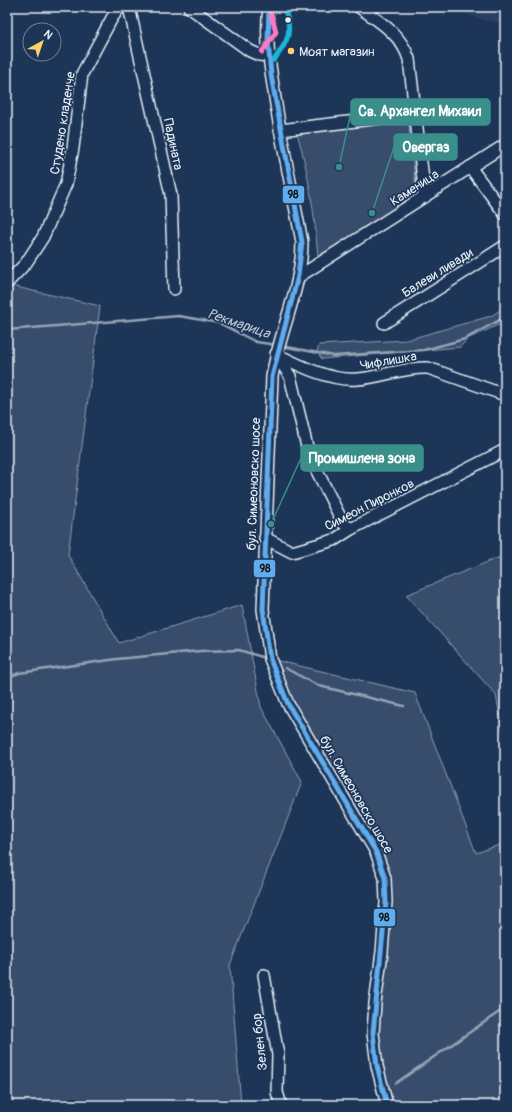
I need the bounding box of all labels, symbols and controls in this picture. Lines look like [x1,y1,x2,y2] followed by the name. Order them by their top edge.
[283,15,293,25] unlabelled marker
[22,22,62,62] north arrow
[41,27,56,42] text: N
[299,44,374,60] place label: Моят магазин
[286,46,296,56] marker: Моят магазин
[47,70,79,176] street label: Студено кладенче
[351,99,490,125] callout: Св. Архангел Михаил
[358,103,482,120] text: Св. Архангел Михаил
[160,117,186,172] street label: Падината
[394,134,457,160] callout: Овергаз
[402,139,450,156] text: Овергаз
[387,166,442,210] street label: Каменица
[282,185,305,204] line badge: 98
[287,188,299,201] text: 98
[399,245,476,301] street label: Балеви ливади
[205,305,274,343] water label: Рекмарица
[359,348,418,374] street label: Чифлишка
[244,416,264,551] street label: бул. Симеоновско шосе
[301,445,423,471] callout: Промишлена зона
[309,450,416,467] text: Промишлена зона
[322,475,417,534] street label: Симеон Пиронков
[253,559,276,578] line badge: 98
[259,562,271,575] text: 98
[316,733,397,857] street label: бул. Симеоновско шосе
[373,908,396,927] line badge: 98
[378,911,390,924] text: 98
[249,1013,271,1071] street label: Зелен бор

